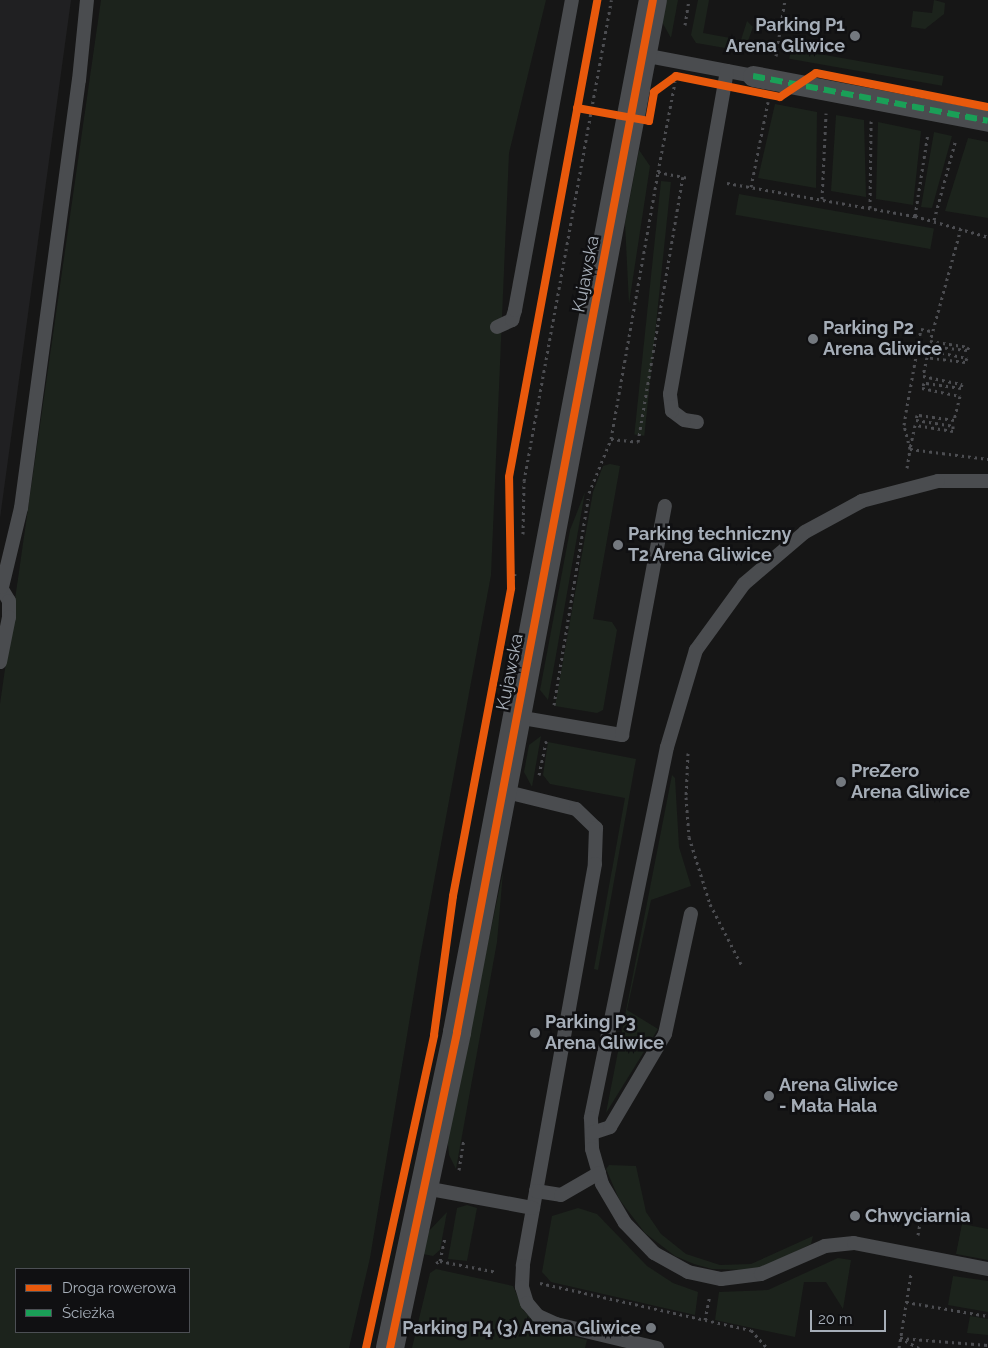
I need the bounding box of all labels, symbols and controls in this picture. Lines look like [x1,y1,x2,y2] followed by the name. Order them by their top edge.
[726,15,845,58] place label: Parking P1 Arena Gliwice
[849,30,861,42] marker: Parking P1 Arena Gliwice
[568,234,604,314] street label: Kujawska
[823,318,942,360] place label: Parking P2 Arena Gliwice
[807,333,819,345] marker: Parking P2 Arena Gliwice
[628,524,791,566] place label: Parking techniczny T2 Arena Gliwice
[612,539,624,551] marker: Parking techniczny T2 Arena Gliwice
[492,632,528,712] street label: Kujawska
[851,761,970,804] place label: PreZero Arena Gliwice
[835,776,847,788] marker: PreZero Arena Gliwice
[545,1012,664,1054] place label: Parking P3 Arena Gliwice
[529,1027,541,1039] marker: Parking P3 Arena Gliwice
[779,1075,898,1118] place label: Arena Gliwice - Mała Hala
[763,1090,775,1102] marker: Arena Gliwice - Mała Hala
[865,1205,971,1227] place label: Chwyciarnia
[849,1210,861,1222] marker: Chwyciarnia
[15,1268,190,1333] legend
[62,1279,176,1297] text: Droga rowerowa
[813,1300,889,1332] scale bar
[62,1304,115,1322] text: Ścieżka
[818,1310,853,1328] text: 20 m
[402,1317,641,1339] place label: Parking P4 (3) Arena Gliwice
[645,1322,657,1334] marker: Parking P4 (3) Arena Gliwice

